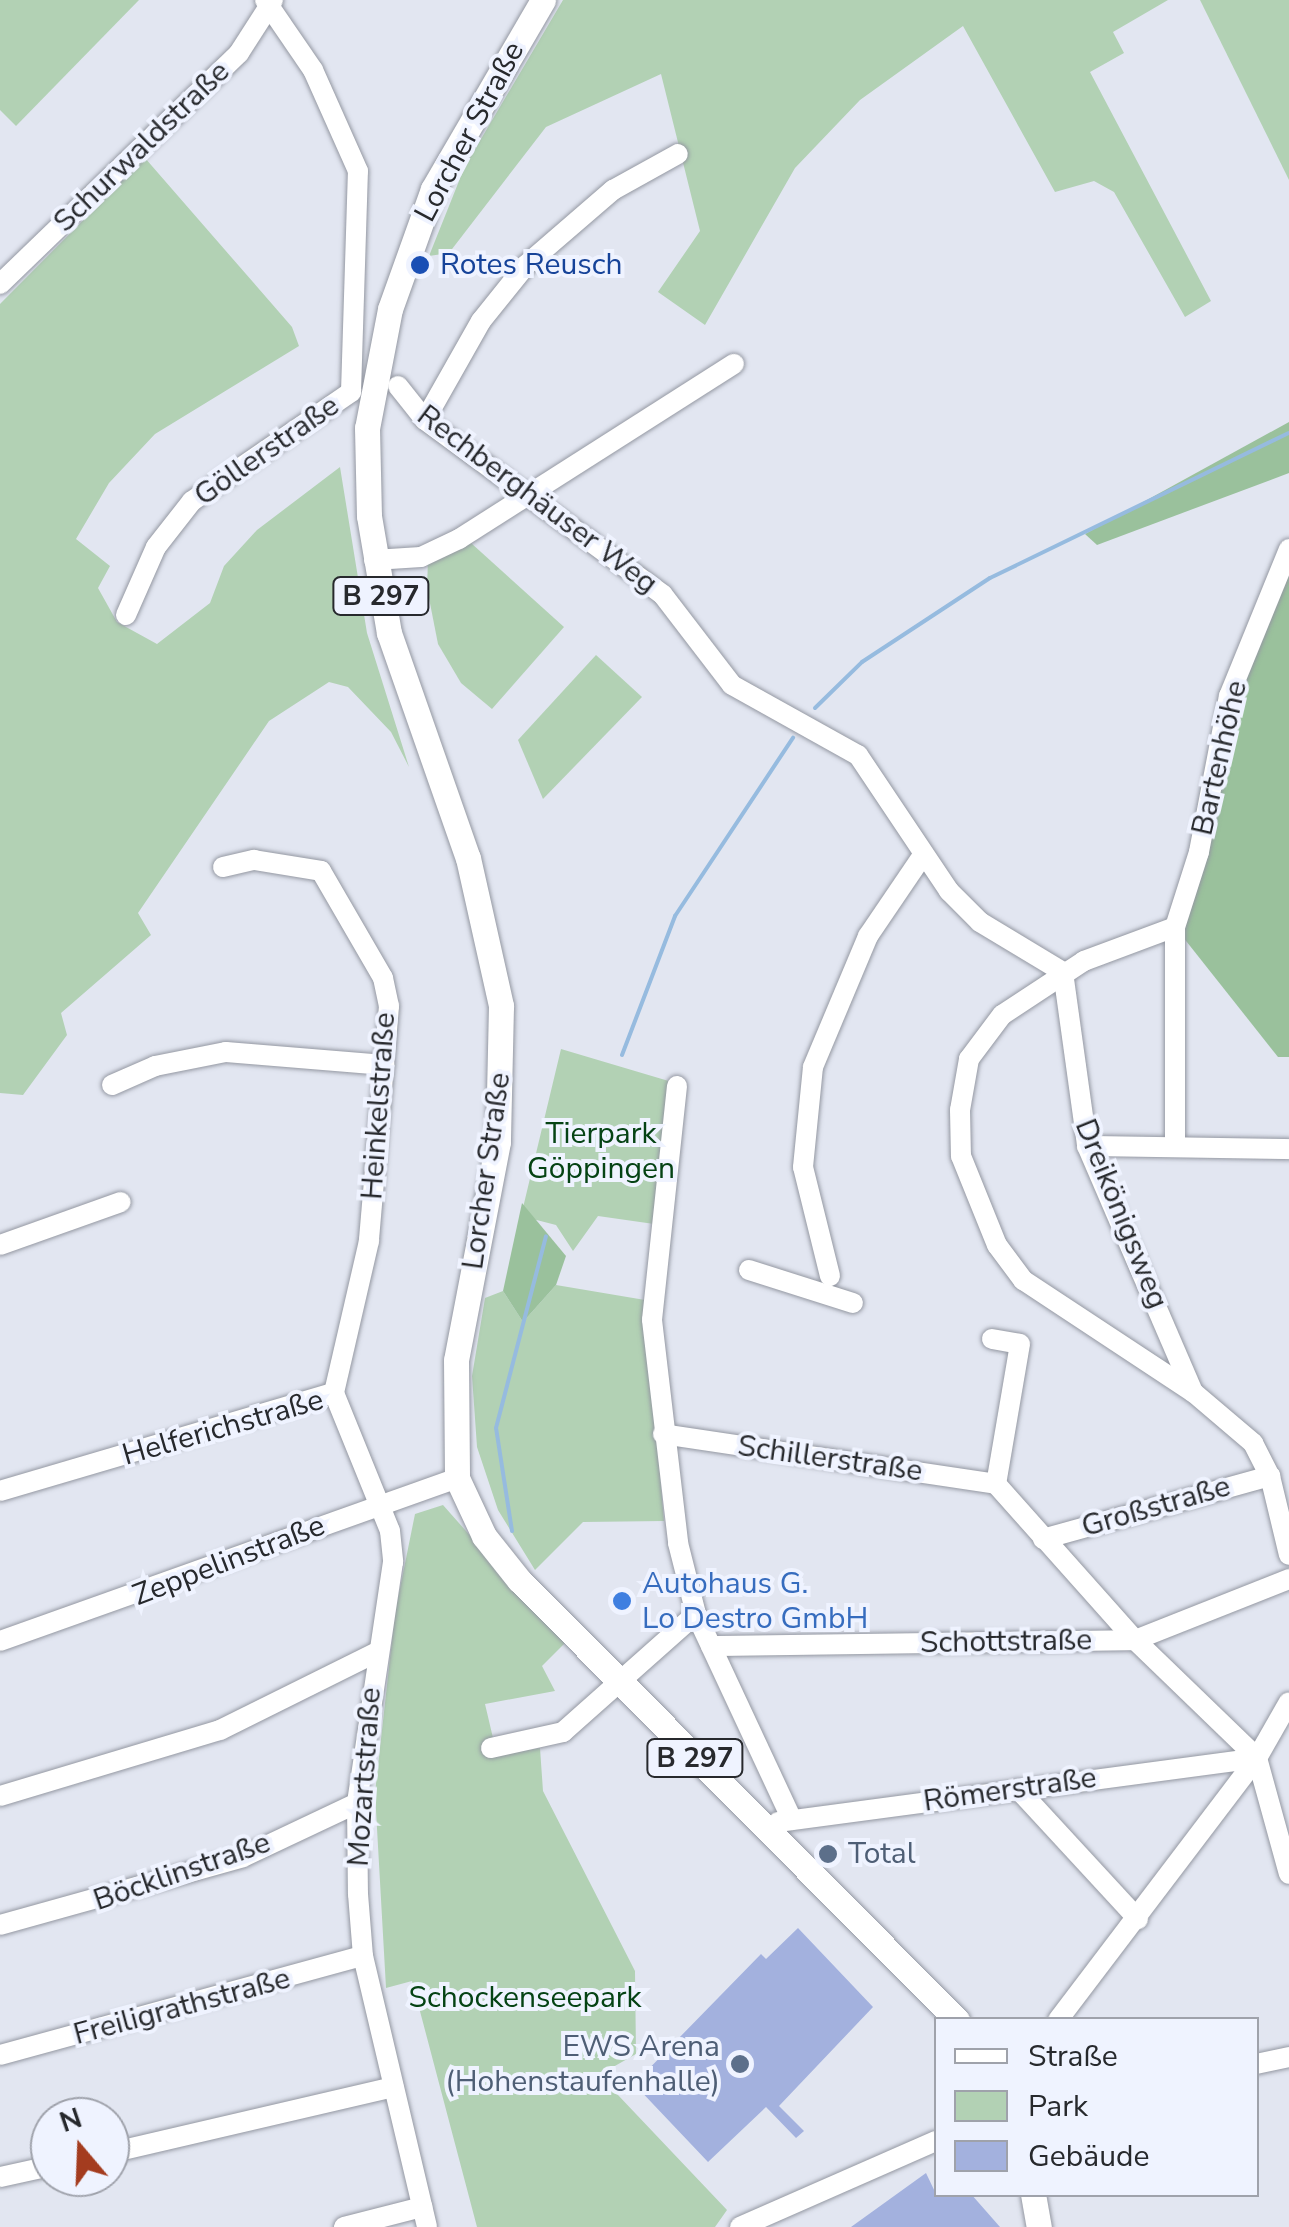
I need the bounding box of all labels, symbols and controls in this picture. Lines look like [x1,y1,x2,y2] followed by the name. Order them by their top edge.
[408,36,532,228] street label: Lorcher Straße
[47,54,237,240] street label: Schurwaldstraße
[440,247,623,283] place label: Rotes Reusch
[409,254,431,276] marker: Rotes Reusch
[188,388,346,514] street label: Göllerstraße
[410,398,664,602] street label: Rechberghäuser Weg
[331,573,431,619] road number: B 297
[1185,677,1255,839] street label: Bartenhöhe
[354,1011,404,1201] street label: Heinkelstraße
[455,1070,519,1272] street label: Lorcher Straße
[1067,1114,1175,1314] street label: Dreikönigsweg
[527,1116,675,1186] park label: Tierpark Göppingen
[118,1382,328,1474] street label: Helferichstraße
[735,1428,925,1490] street label: Schillerstraße
[1078,1469,1234,1545] street label: Großstraße
[128,1508,330,1614] street label: Zeppelinstraße
[642,1566,868,1636] place label: Autohaus G. Lo Destro GmbH
[611,1590,633,1612] marker: Autohaus G. Lo Destro GmbH
[920,1623,1092,1661] street label: Schottstraße
[341,1686,389,1868] street label: Mozartstraße
[645,1735,745,1781] road number: B 297
[921,1760,1099,1820] street label: Römerstraße
[89,1825,275,1919] street label: Böcklinstraße
[848,1836,916,1872] place label: Total
[817,1843,839,1865] marker: Total
[70,1961,294,2053] street label: Freiligrathstraße
[408,1980,642,2016] park label: Schockenseepark
[934,2017,1259,2197] legend
[445,2029,720,2100] place label: EWS Arena (Hohenstaufenhalle)
[1028,2036,1118,2077] text: Straße
[729,2053,751,2075] marker: EWS Arena (Hohenstaufenhalle)
[1028,2086,1088,2127] text: Park
[30,2097,130,2197] north arrow
[55,2099,87,2142] text: N
[1028,2136,1149,2177] text: Gebäude

